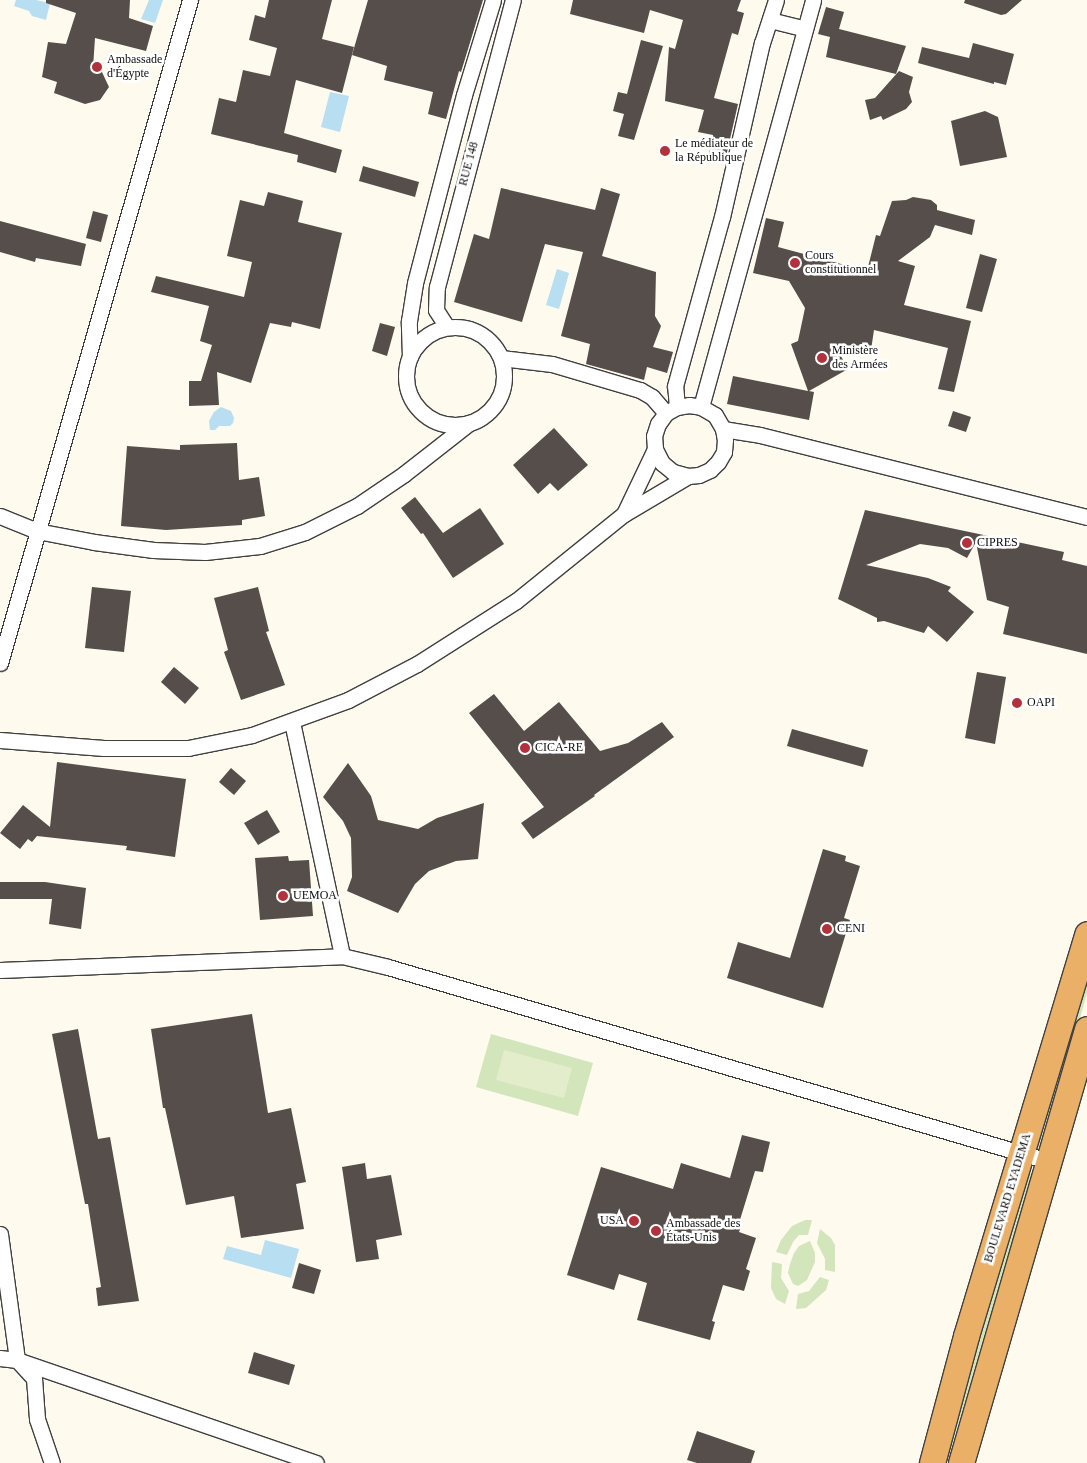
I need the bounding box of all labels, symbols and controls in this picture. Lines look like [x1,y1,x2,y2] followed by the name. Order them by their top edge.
[107,53,162,81] place label: Ambassade d'Égypte
[91,61,103,73] marker: Ambassade d'Égypte
[675,137,753,165] place label: Le médiateur de la République
[456,140,482,188] street label: RUE 148
[659,145,671,157] marker: Le médiateur de la République
[805,249,876,277] place label: Cours constitutionnel
[789,257,801,269] marker: Cours constitutionnel
[832,344,888,372] place label: Ministère des Armées
[816,352,828,364] marker: Ministère des Armées
[977,536,1018,550] place label: CIPRES
[961,537,973,549] marker: CIPRES
[1027,696,1055,710] place label: OAPI
[1011,697,1023,709] marker: OAPI
[535,741,583,755] place label: CICA-RE
[519,742,531,754] marker: CICA-RE
[293,889,337,903] place label: UEMOA
[277,890,289,902] marker: UEMOA
[837,922,865,936] place label: CENI
[821,923,833,935] marker: CENI
[982,1132,1034,1264] street label: BOULEVARD EYADEMA
[600,1214,624,1228] place label: USA
[628,1215,640,1227] marker: USA
[666,1217,740,1245] place label: Ambassade des États-Unis
[650,1225,662,1237] marker: Ambassade des États-Unis

